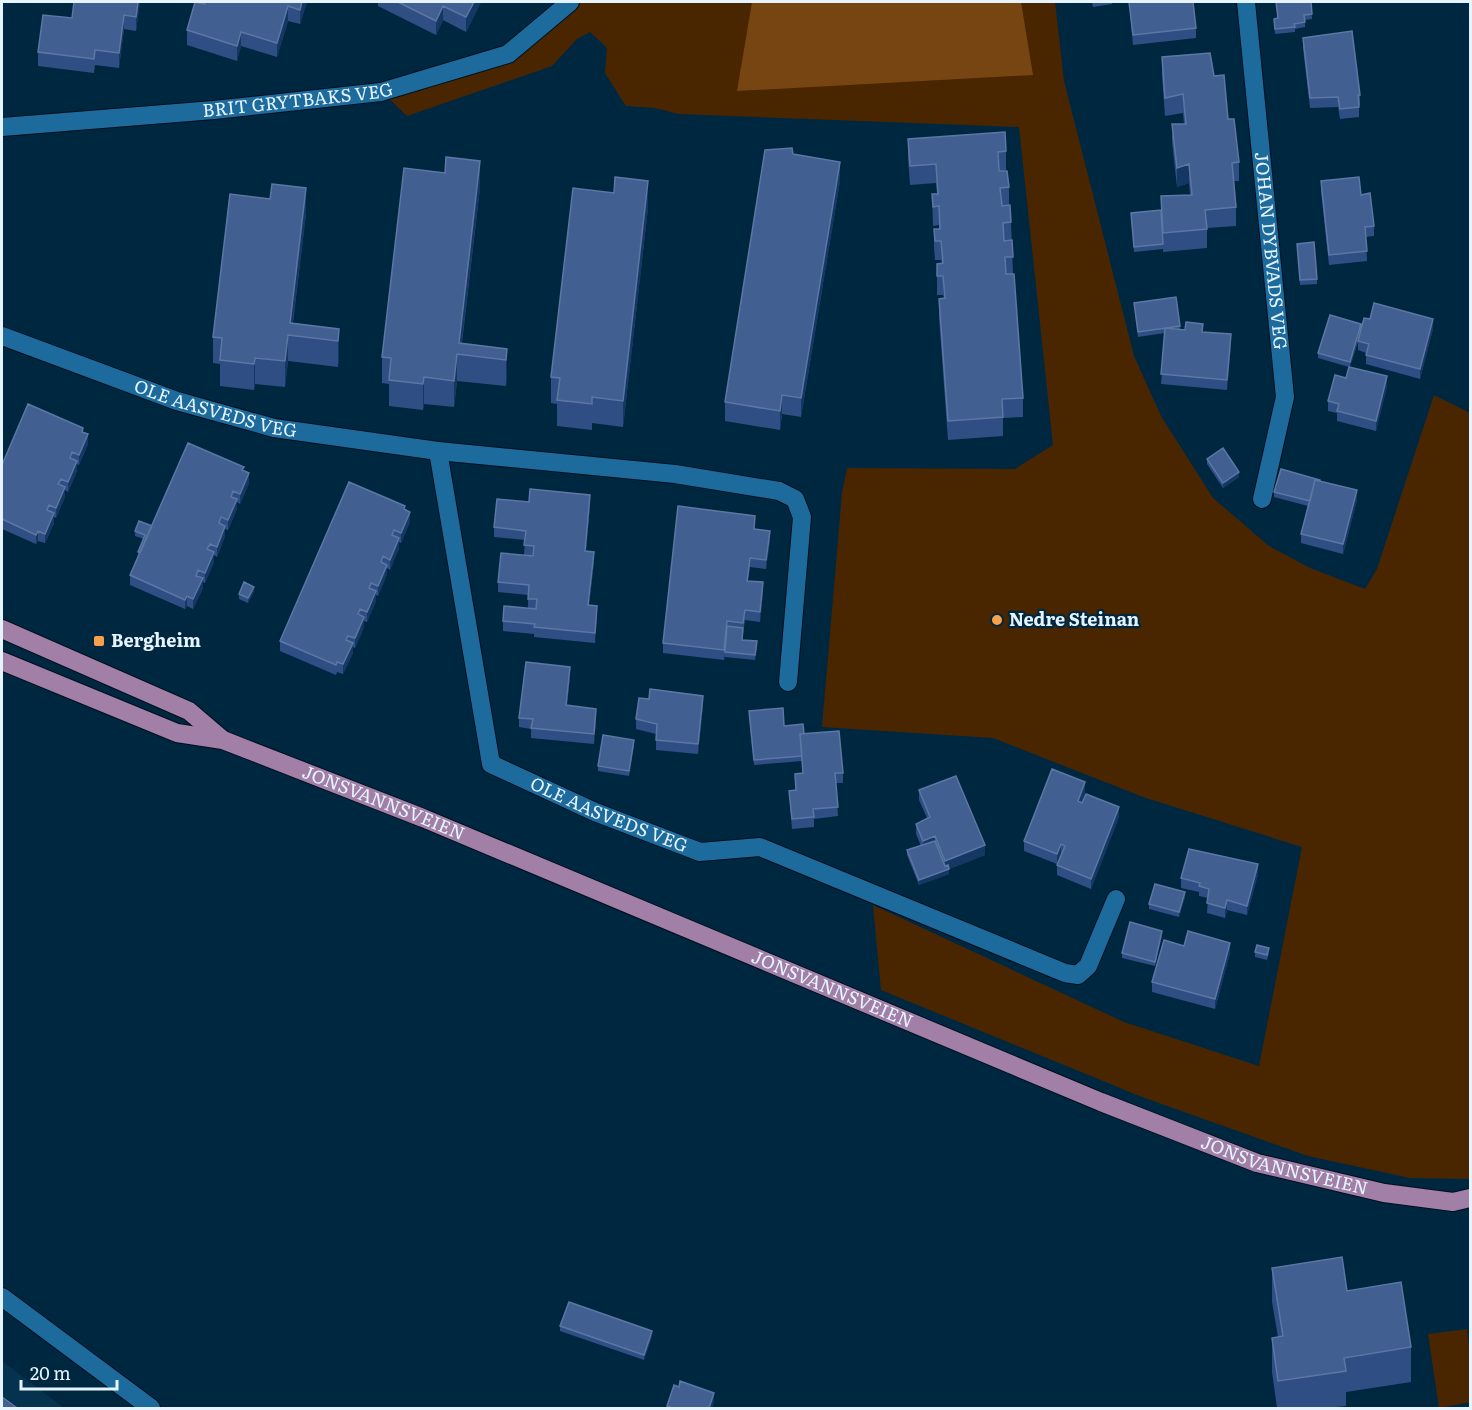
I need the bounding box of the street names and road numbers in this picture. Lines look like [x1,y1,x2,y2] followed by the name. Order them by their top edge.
[201,74,396,123] street label: BRIT GRYTBAKS VEG
[1249,151,1295,351] street label: JOHAN DYBVADS VEG
[131,371,299,443] street label: OLE AASVEDS VEG
[299,757,469,846] street label: JONSVANNSVEIEN
[526,769,692,858] street label: OLE AASVEDS VEG
[748,942,918,1034] street label: JONSVANNSVEIEN
[1197,1127,1371,1201] street label: JONSVANNSVEIEN

